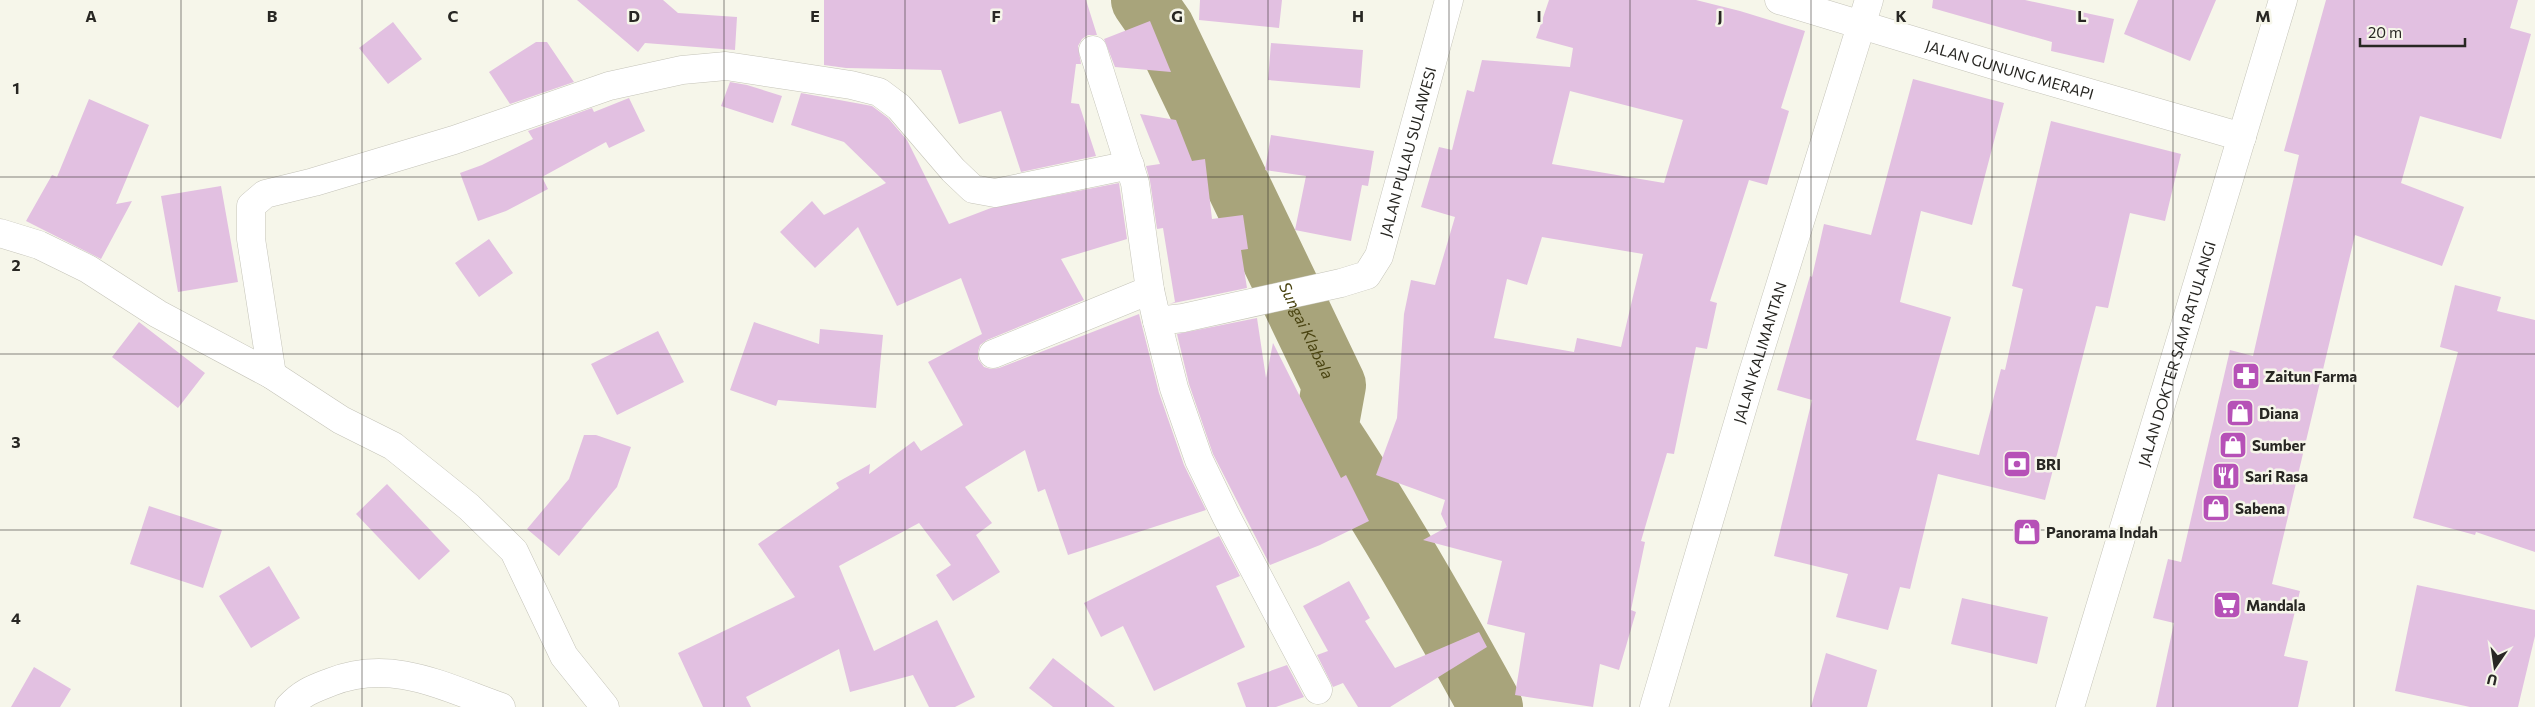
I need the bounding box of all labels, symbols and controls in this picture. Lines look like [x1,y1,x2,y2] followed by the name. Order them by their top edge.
[85,6,97,25] text: A
[267,6,278,25] text: B
[448,6,459,25] text: C
[628,6,640,25] text: D
[810,6,820,25] text: E
[991,6,1001,25] text: F
[1171,6,1183,25] text: G
[1352,6,1364,25] text: H
[1536,6,1542,25] text: I
[1717,6,1723,25] text: J
[1895,6,1907,25] text: K
[2077,6,2087,25] text: L
[2255,6,2271,25] text: M
[2360,15,2465,47] scale bar
[2368,23,2402,41] text: 20 m
[1923,36,2096,103] street label: JALAN GUNUNG MERAPI
[1376,65,1439,239] street label: JALAN PULAU SULAWESI
[12,78,20,97] text: 1
[2134,239,2219,468] street label: JALAN DOKTER SAM RATULANGI
[11,255,21,274] text: 2
[1276,278,1339,381] water label: Sungai Klabala
[1729,279,1790,425] street label: JALAN KALIMANTAN
[2231,361,2261,391] pharmacy icon: Zaitun Farma
[2265,367,2357,385] place label: Zaitun Farma
[2225,398,2255,428] shop icon: Diana
[2259,404,2299,422] place label: Diana
[2218,430,2248,460] shop icon: Sumber
[11,432,21,451] text: 3
[2252,436,2306,454] place label: Sumber
[2002,449,2032,479] bank icon: BRI
[2036,455,2061,473] place label: BRI
[2211,461,2241,491] restaurant icon: Sari Rasa
[2245,467,2308,485] place label: Sari Rasa
[2201,493,2231,523] shop icon: Sabena
[2235,499,2285,517] place label: Sabena
[2012,517,2042,547] shop icon: Panorama Indah
[2046,523,2158,541] place label: Panorama Indah
[2212,590,2242,620] supermarket icon: Mandala
[2246,596,2306,614] place label: Mandala
[11,608,21,627] text: 4
[2470,642,2520,692] north arrow
[2485,671,2499,690] text: U

